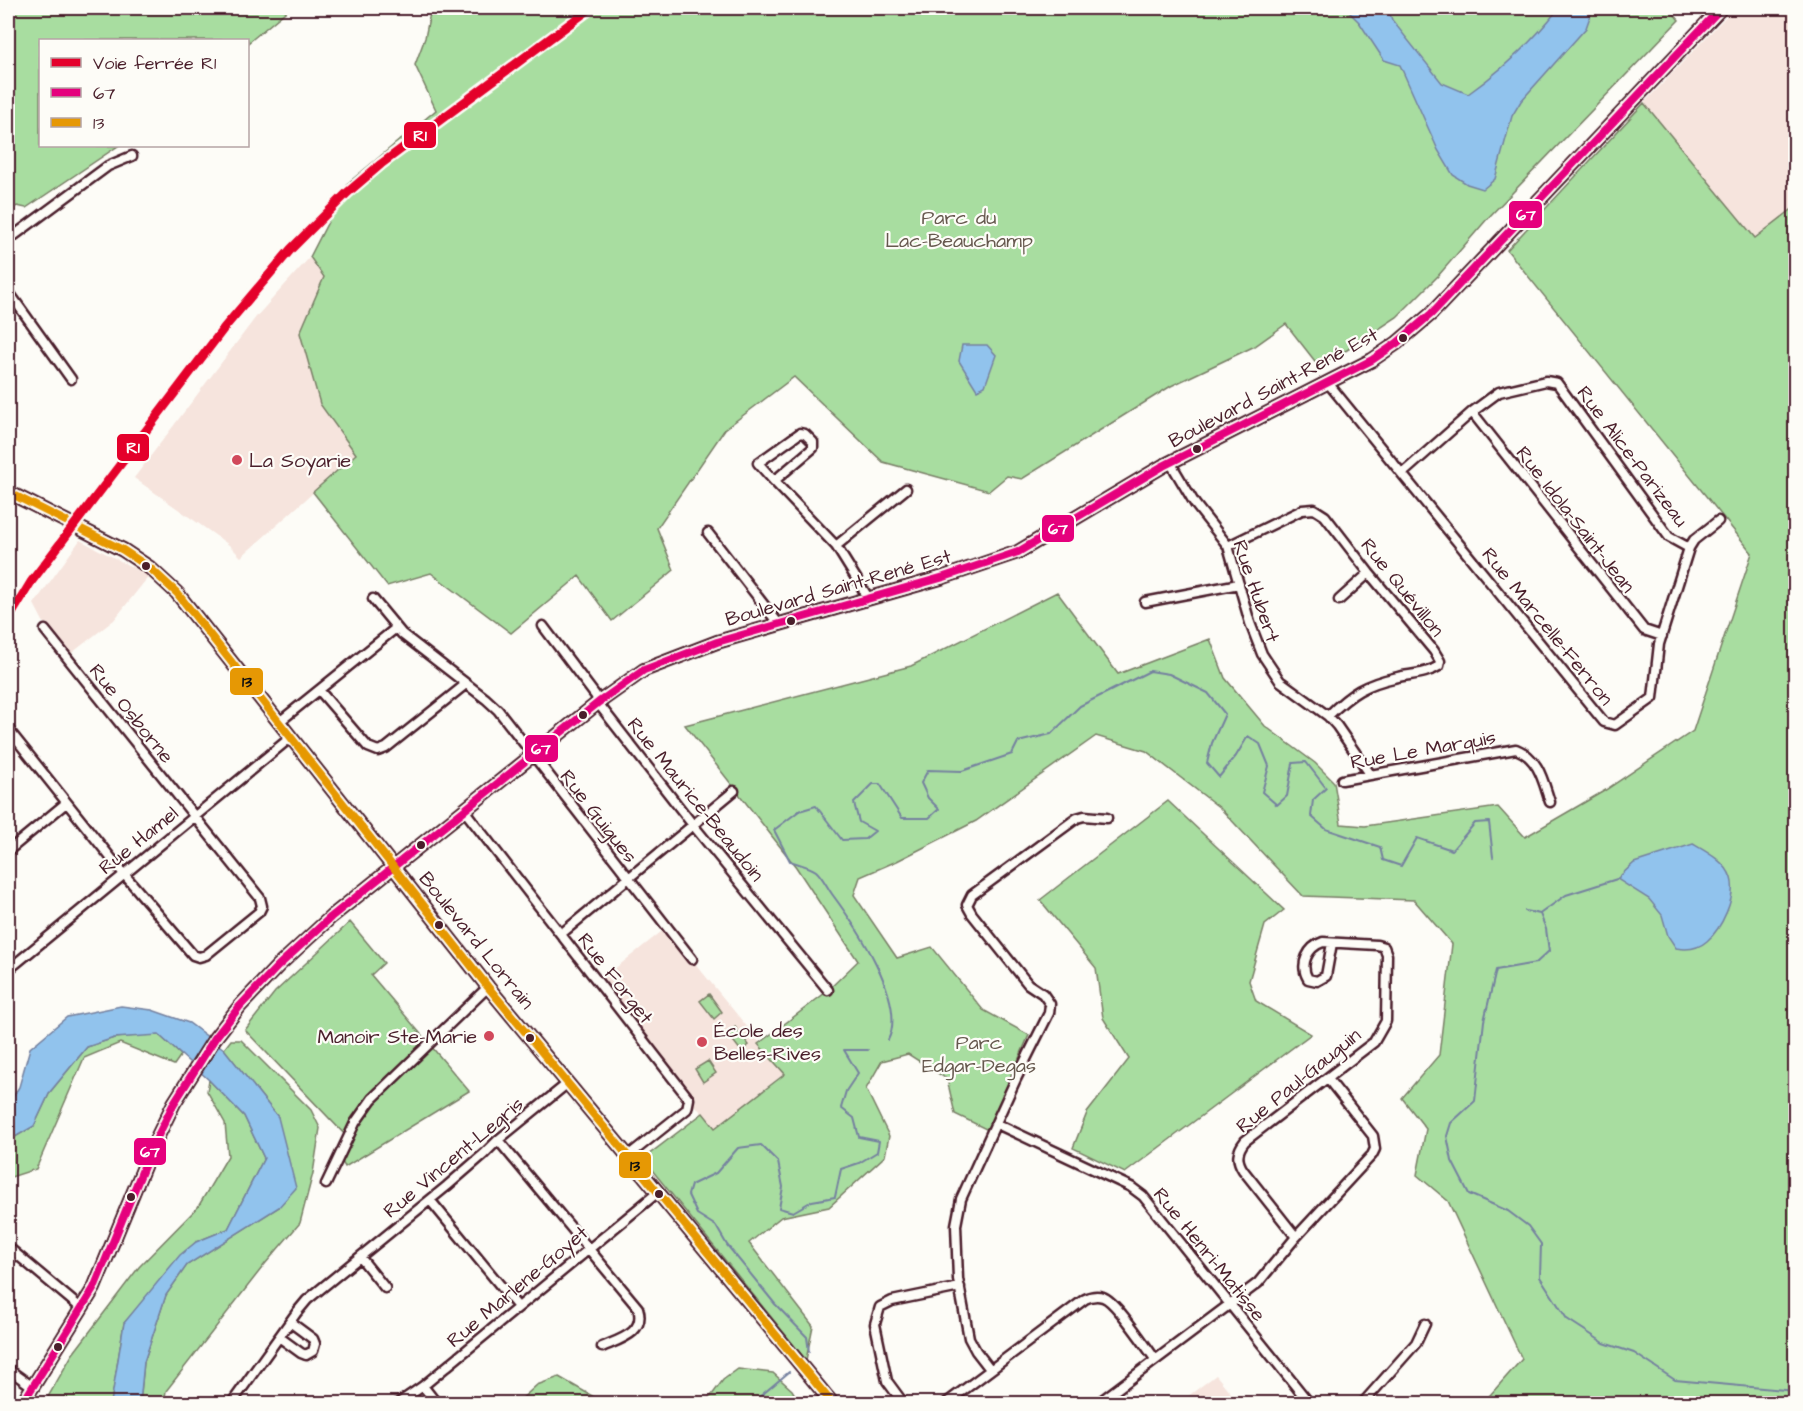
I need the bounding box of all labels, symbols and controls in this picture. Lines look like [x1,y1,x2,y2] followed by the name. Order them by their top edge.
[39,39,249,147] legend
[93,51,216,76] text: Voie ferrée R1
[93,81,115,106] text: 67
[93,111,104,136] text: 13
[403,121,437,149] line badge: R1
[413,125,428,147] text: R1
[1508,200,1543,229] line badge: 67
[885,204,1033,255] park label: Parc du Lac-Beauchamp
[1516,204,1536,226] text: 67
[1164,321,1383,455] street label: Boulevard Saint-René Est
[1397,332,1409,344] unlabelled marker
[1570,380,1695,533] street label: Rue Alice-Parizeau
[116,433,150,462] line badge: R1
[126,437,141,459] text: R1
[1509,440,1641,599] street label: Rue Idola-Saint-Jean
[1191,443,1203,455] unlabelled marker
[249,447,351,476] place label: La Soyarie
[230,453,244,467] marker: La Soyarie
[1041,514,1075,543] line badge: 67
[1048,518,1068,540] text: 67
[1354,532,1451,643] street label: Rue Quévillon
[1225,536,1287,646] street label: Rue Hubert
[722,542,954,634] street label: Boulevard Saint-René Est
[1475,542,1620,712] street label: Rue Marcelle-Ferron
[140,560,152,572] unlabelled marker
[785,615,797,627] unlabelled marker
[82,658,180,770] street label: Rue Osborne
[229,667,264,696] line badge: 13
[242,671,253,693] text: 13
[577,709,589,721] unlabelled marker
[620,712,770,888] street label: Rue Maurice-Beaudoin
[1348,723,1498,777] street label: Rue Le Marquis
[524,734,559,763] line badge: 67
[531,738,551,760] text: 67
[552,764,644,870] street label: Rue Guigues
[93,800,184,882] street label: Rue Hamel
[415,839,427,851] unlabelled marker
[412,866,541,1015] street label: Boulevard Lorrain
[433,919,445,931] unlabelled marker
[570,927,660,1031] street label: Rue Forget
[714,1017,821,1068] place label: École des Belles-Rives
[1230,1022,1368,1141] street label: Rue Paul-Gauguin
[317,1023,477,1051] place label: Manoir Ste-Marie
[482,1029,496,1043] marker: Manoir Ste-Marie
[922,1029,1036,1081] park label: Parc Edgar-Degas
[524,1032,536,1044] unlabelled marker
[695,1035,709,1049] marker: École des Belles-Rives
[377,1091,531,1226] street label: Rue Vincent-Legris
[133,1137,167,1166] line badge: 67
[140,1141,160,1163] text: 67
[618,1151,652,1179] line badge: 13
[630,1155,641,1177] text: 13
[1146,1182,1272,1328] street label: Rue Henri-Matisse
[653,1188,665,1200] unlabelled marker
[125,1191,137,1203] unlabelled marker
[441,1219,595,1355] street label: Rue Marlene-Goyet
[52,1341,64,1353] unlabelled marker

